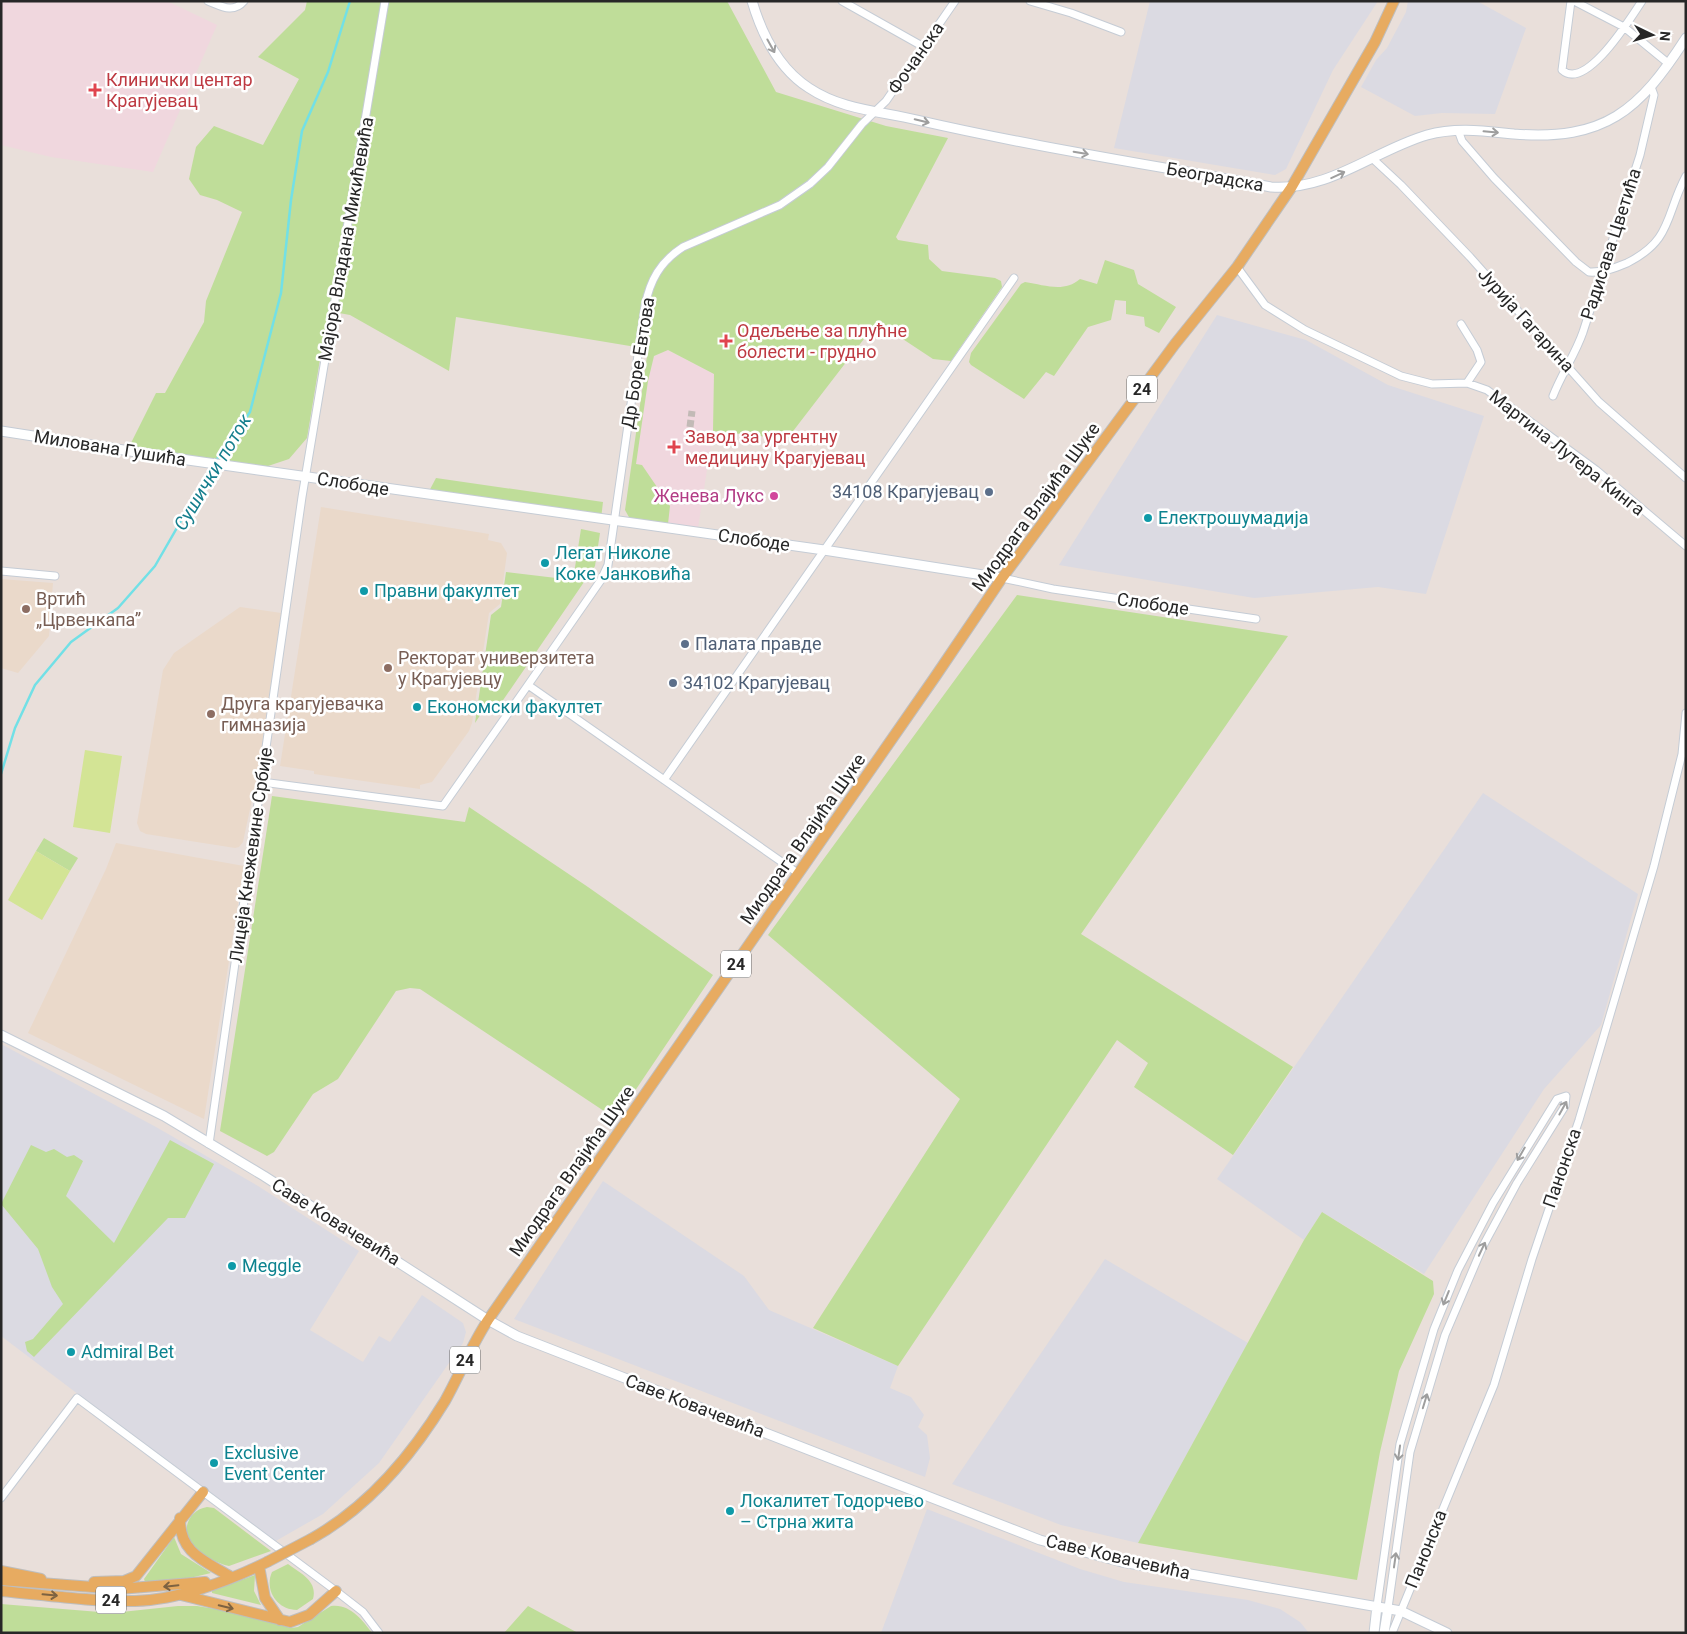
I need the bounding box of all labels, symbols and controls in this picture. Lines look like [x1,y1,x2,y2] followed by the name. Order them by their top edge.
[1627,10,1677,60] north arrow
[883,18,948,98] street label: Фочанска
[1657,31,1673,42] text: N
[766,39,776,53] one-way arrow
[106,69,253,111] place label: Клинички центар Крагујевац
[88,83,102,97] marker: Клинички центар Крагујевац
[314,115,377,363] street label: Мајора Владана Микићевића
[913,117,929,126] one-way arrow
[1483,127,1499,136] one-way arrow
[1073,148,1089,158] one-way arrow
[1165,158,1265,195] street label: Београдска
[1576,165,1645,322] street label: Радисава Цветића
[1330,169,1345,179] one-way arrow
[1474,263,1579,376] street label: Јурија Гагарина
[617,296,658,430] street label: Др Боре Евтова
[737,320,907,362] place label: Одељење за плућне болести - грудно
[719,334,733,348] marker: Одељење за плућне болести - грудно
[1127,376,1157,402] road number: 24
[1486,385,1649,520] street label: Мартина Лутера Кинга
[169,409,257,535] water label: Сушички поток
[967,418,1104,595] street label: Миодрага Влајића Шуке
[33,425,188,470] street label: Милована Гушића
[685,426,866,468] place label: Завод за ургентну медицину Крагујевац
[667,440,681,454] marker: Завод за ургентну медицину Крагујевац
[316,467,390,500] street label: Слободе
[832,481,979,502] place label: 34108 Крагујевац
[654,485,764,506] place label: Женева Лукс
[983,486,995,498] marker: 34108 Крагујевац
[768,490,780,502] marker: Женева Лукс
[1158,507,1309,528] place label: Електрошумадија
[1142,512,1154,524] marker: Електрошумадија
[717,524,791,555] street label: Слободе
[555,542,691,584] place label: Легат Николе Коке Јанковића
[539,557,551,569] marker: Легат Николе Коке Јанковића
[374,580,520,601] place label: Правни факултет
[358,585,370,597] marker: Правни факултет
[36,588,141,630] place label: Вртић „Црвенкапа”
[1116,588,1190,619] street label: Слободе
[20,603,32,615] marker: Вртић „Црвенкапа”
[695,633,821,654] place label: Палата правде
[679,638,691,650] marker: Палата правде
[398,647,594,689] place label: Ректорат универзитета у Крагујевцу
[382,662,394,674] marker: Ректорат универзитета у Крагујевцу
[683,672,830,693] place label: 34102 Крагујевац
[667,677,679,689] marker: 34102 Крагујевац
[221,693,384,735] place label: Друга крагујевачка гимназија
[427,696,603,717] place label: Економски факултет
[411,701,423,713] marker: Економски факултет
[205,708,217,720] marker: Друга крагујевачка гимназија
[225,746,276,964] street label: Лицеја Кнежевине Србије
[736,749,870,928] street label: Миодрага Влајића Шуке
[721,951,751,978] road number: 24
[505,1081,639,1260] street label: Миодрага Влајића Шуке
[1558,1101,1568,1116] one-way arrow
[1538,1125,1585,1210] street label: Панонска
[1516,1147,1526,1161] one-way arrow
[268,1174,404,1270] street label: Саве Ковачевића
[1478,1242,1487,1257] one-way arrow
[242,1255,301,1276] place label: Meggle
[226,1260,238,1272] marker: Meggle
[1441,1290,1451,1305] one-way arrow
[81,1341,174,1362] place label: Admiral Bet
[65,1346,77,1358] marker: Admiral Bet
[450,1346,480,1374] road number: 24
[623,1369,768,1442] street label: Саве Ковачевића
[1421,1393,1431,1409] one-way arrow
[224,1442,325,1484] place label: Exclusive Event Center
[1393,1445,1403,1461] one-way arrow
[208,1457,220,1469] marker: Exclusive Event Center
[740,1490,924,1532] place label: Локалитет Тодорчево – Стрна жита
[724,1505,736,1517] marker: Локалитет Тодорчево – Стрна жита
[1400,1507,1451,1591] street label: Панонска
[1044,1530,1192,1583] street label: Саве Ковачевића
[1390,1553,1400,1569] one-way arrow
[163,1581,179,1591] one-way arrow
[96,1586,126,1614] road number: 24
[42,1590,58,1600] one-way arrow
[217,1603,233,1612] one-way arrow

